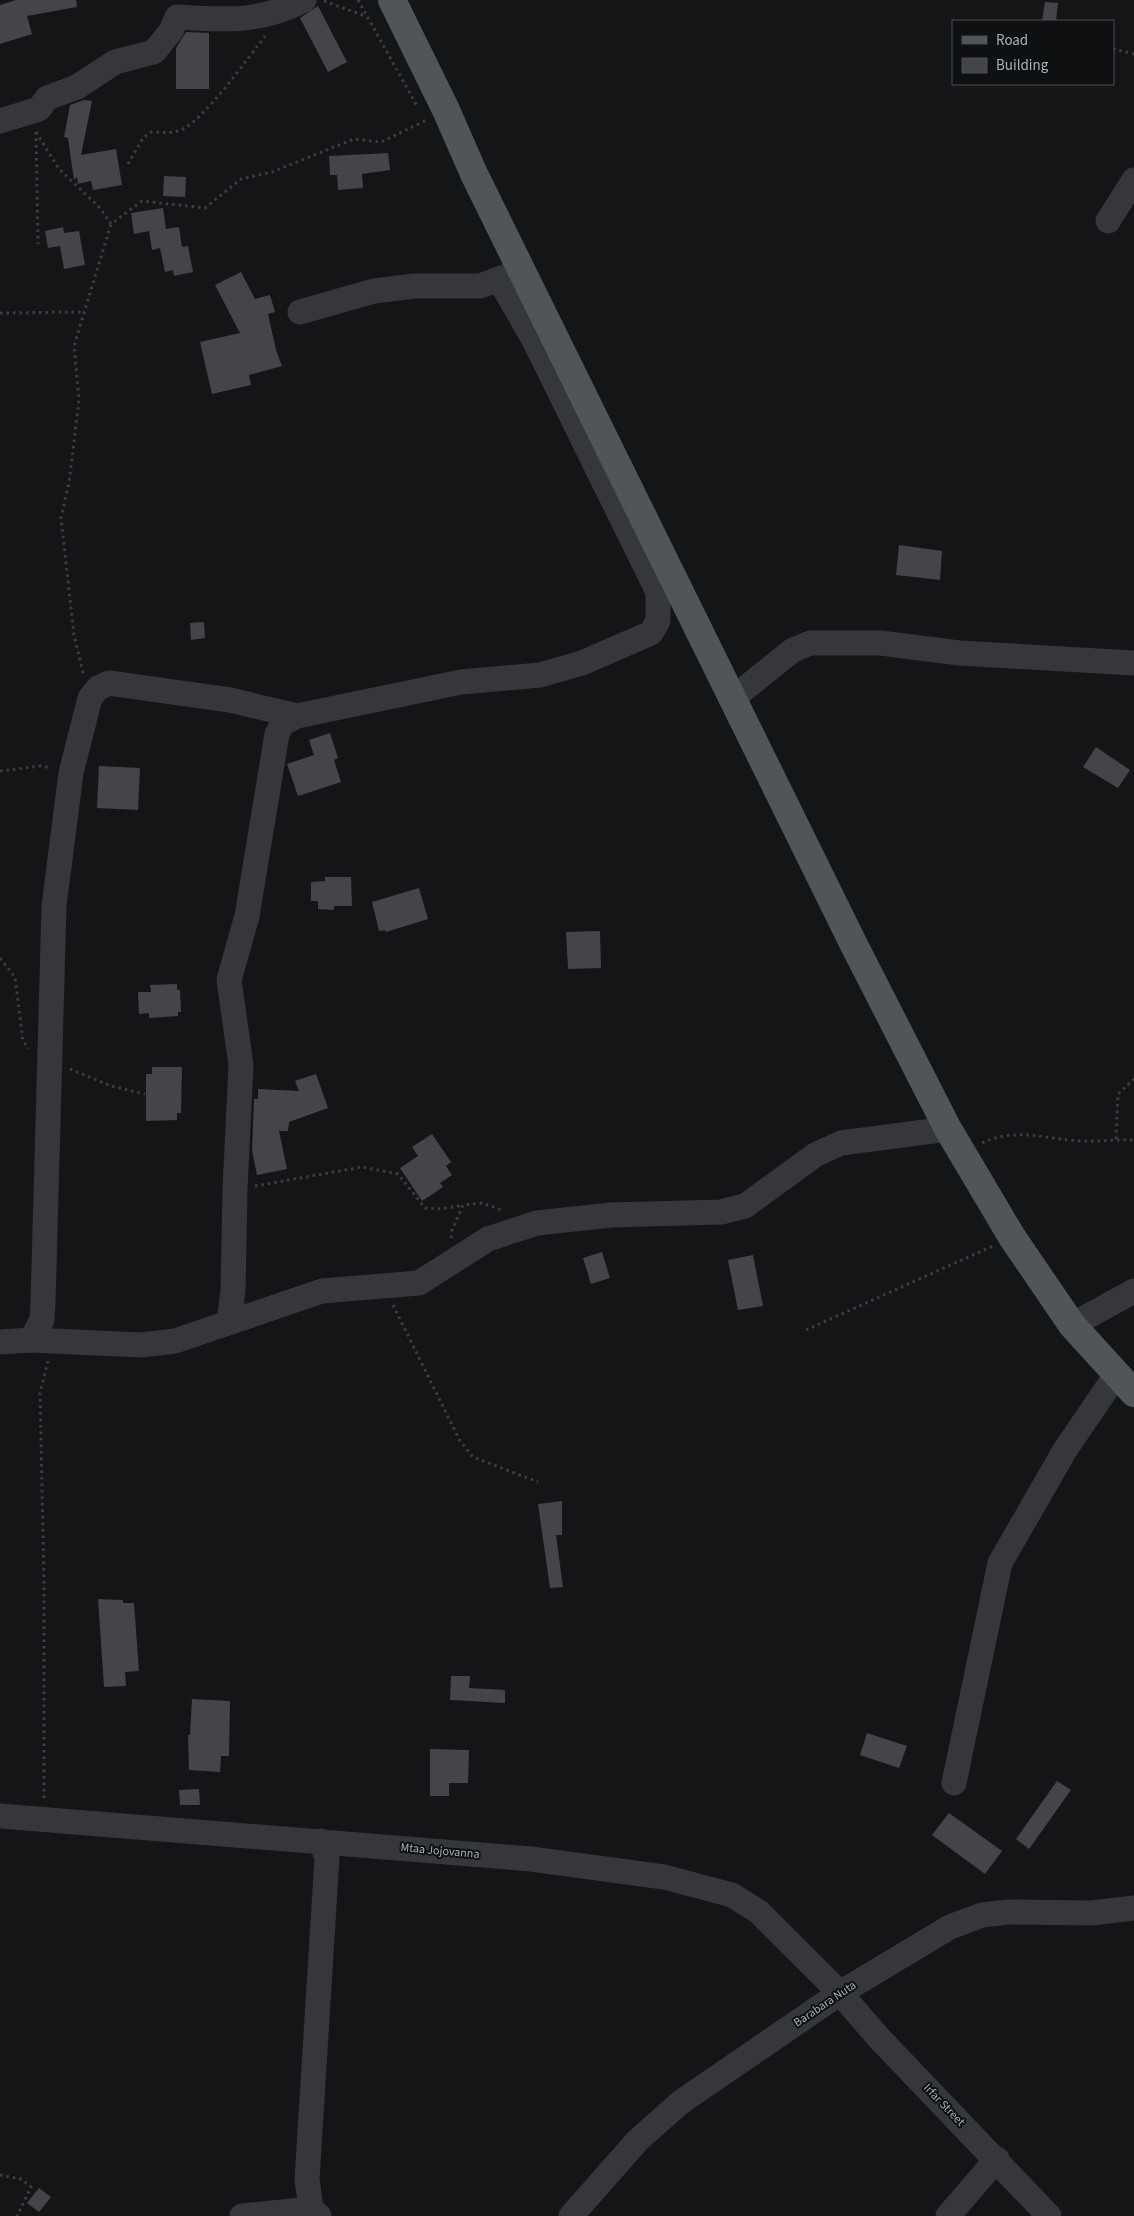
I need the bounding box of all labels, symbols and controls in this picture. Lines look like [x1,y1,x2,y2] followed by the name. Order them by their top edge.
[952,20,1114,85] legend
[996,30,1028,51] text: Road
[996,55,1049,76] text: Building
[400,1839,480,1863] street label: Mtaa Jojovanna
[790,1977,860,2031] street label: Barabara Nuta
[919,2080,969,2130] street label: Irfar Street

